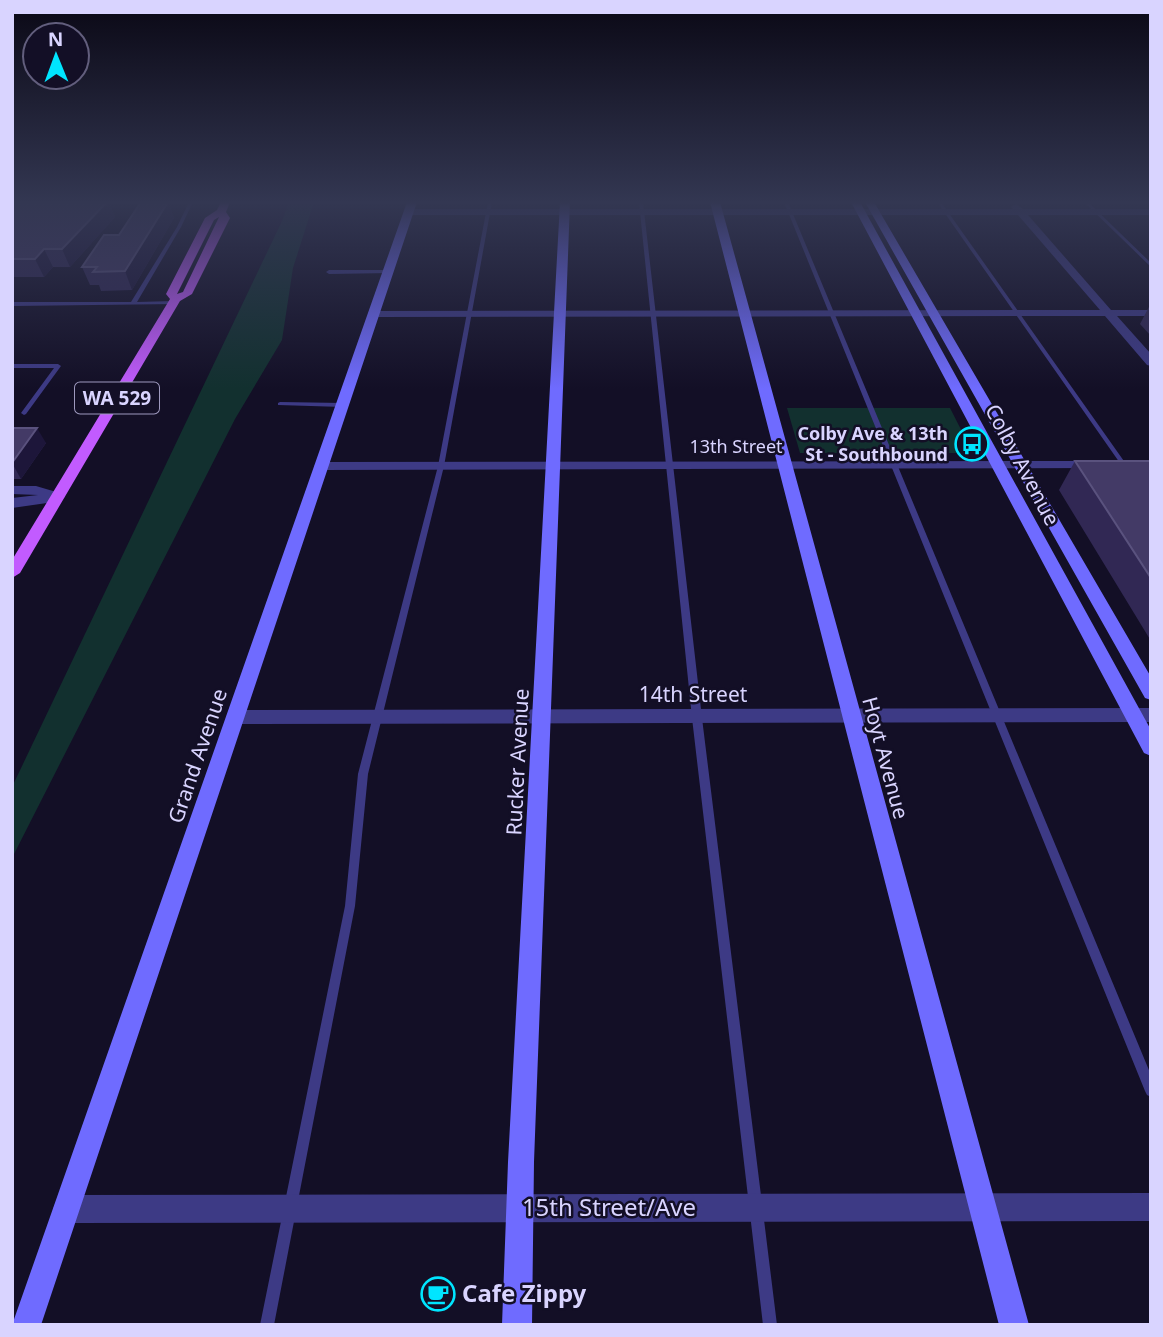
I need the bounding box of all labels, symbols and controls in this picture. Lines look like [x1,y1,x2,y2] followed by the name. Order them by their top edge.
[21,21,91,91] north arrow
[48,26,64,52] text: N
[75,382,159,414] road number: WA 529
[979,399,1067,530] street label: Colby Avenue
[797,421,948,466] place label: Colby Ave & 13th St - Southbound
[953,425,991,463] bus stop icon: Colby Ave & 13th St - Southbound
[689,434,783,458] street label: 13th Street
[639,680,748,708] street label: 14th Street
[161,685,233,827] street label: Grand Avenue
[499,688,535,836] street label: Rucker Avenue
[856,694,916,822] street label: Hoyt Avenue
[522,1190,696,1223] street label: 15th Street/Ave
[419,1275,457,1313] cafe icon: Cafe Zippy
[462,1276,587,1309] place label: Cafe Zippy

